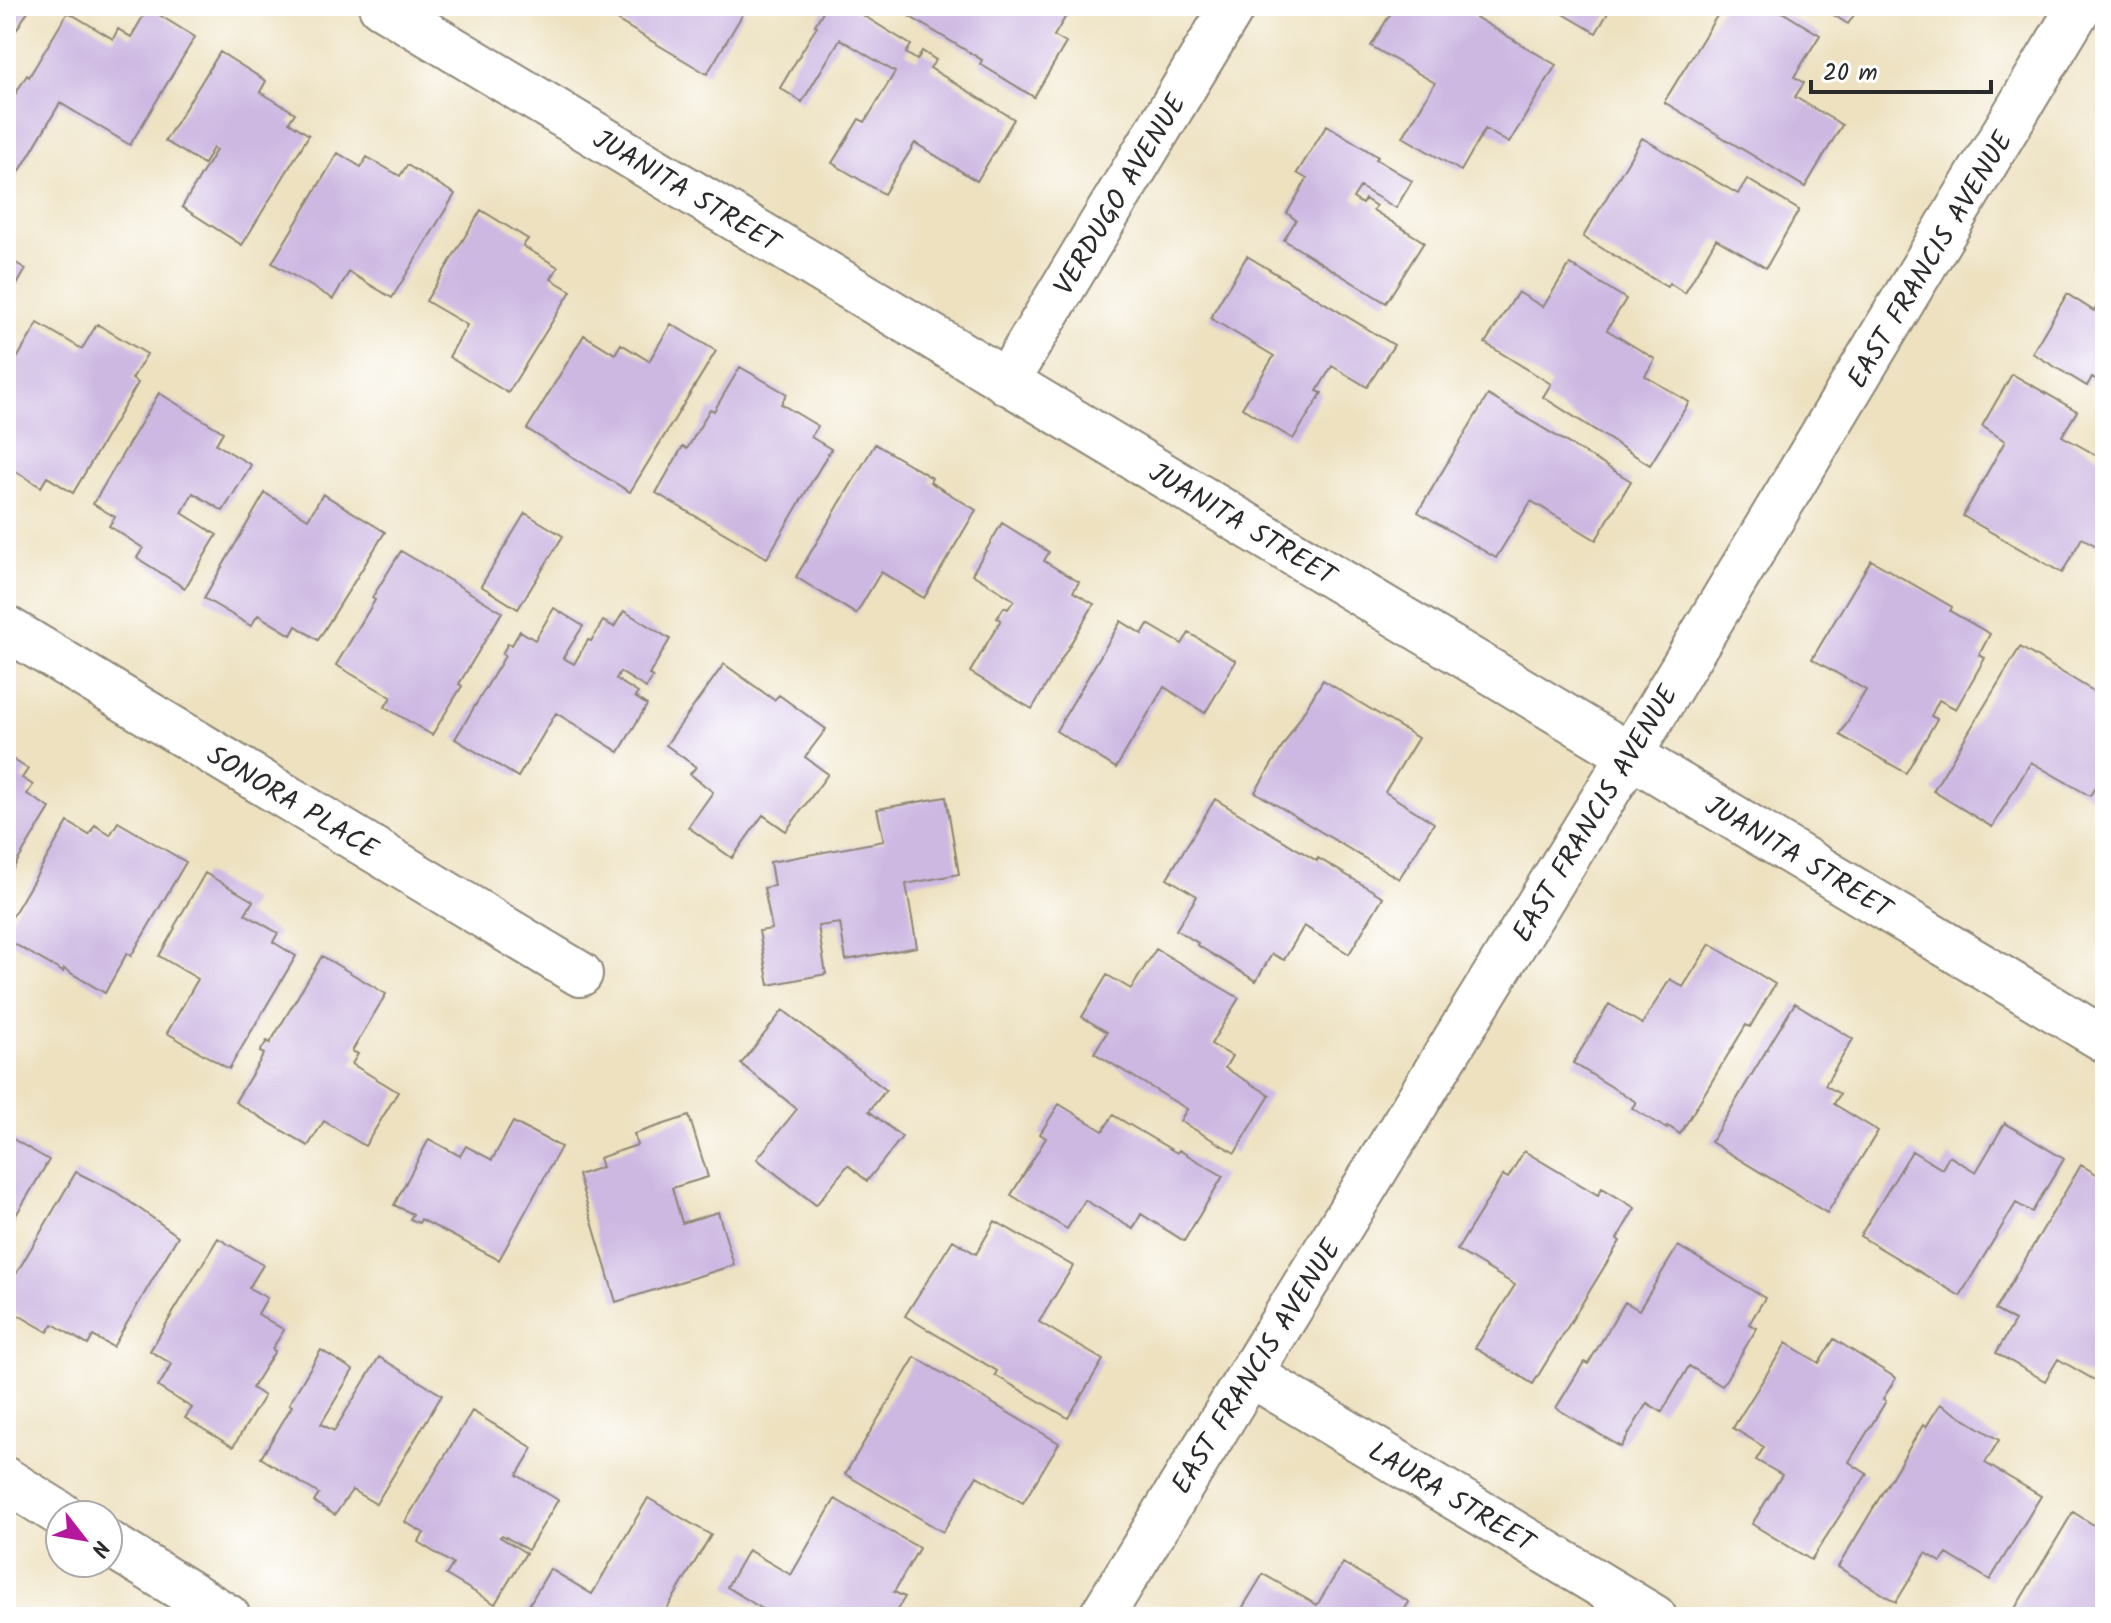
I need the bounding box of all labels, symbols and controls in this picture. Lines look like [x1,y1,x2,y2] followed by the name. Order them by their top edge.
[1811,44,1991,94] scale bar
[1823,54,1878,93] text: 20 m
[1043,85,1200,305] street label: VERDUGO AVENUE
[583,118,790,267] street label: JUANITA STREET
[1836,122,2026,398] street label: EAST FRANCIS AVENUE
[1139,451,1346,600] street label: JUANITA STREET
[1501,676,1691,952] street label: EAST FRANCIS AVENUE
[197,734,387,873] street label: SONORA PLACE
[1695,784,1902,933] street label: JUANITA STREET
[1160,1230,1354,1504] street label: EAST FRANCIS AVENUE
[1359,1431,1544,1567] street label: LAURA STREET
[44,1499,124,1579] north arrow
[80,1533,118,1563] text: N

